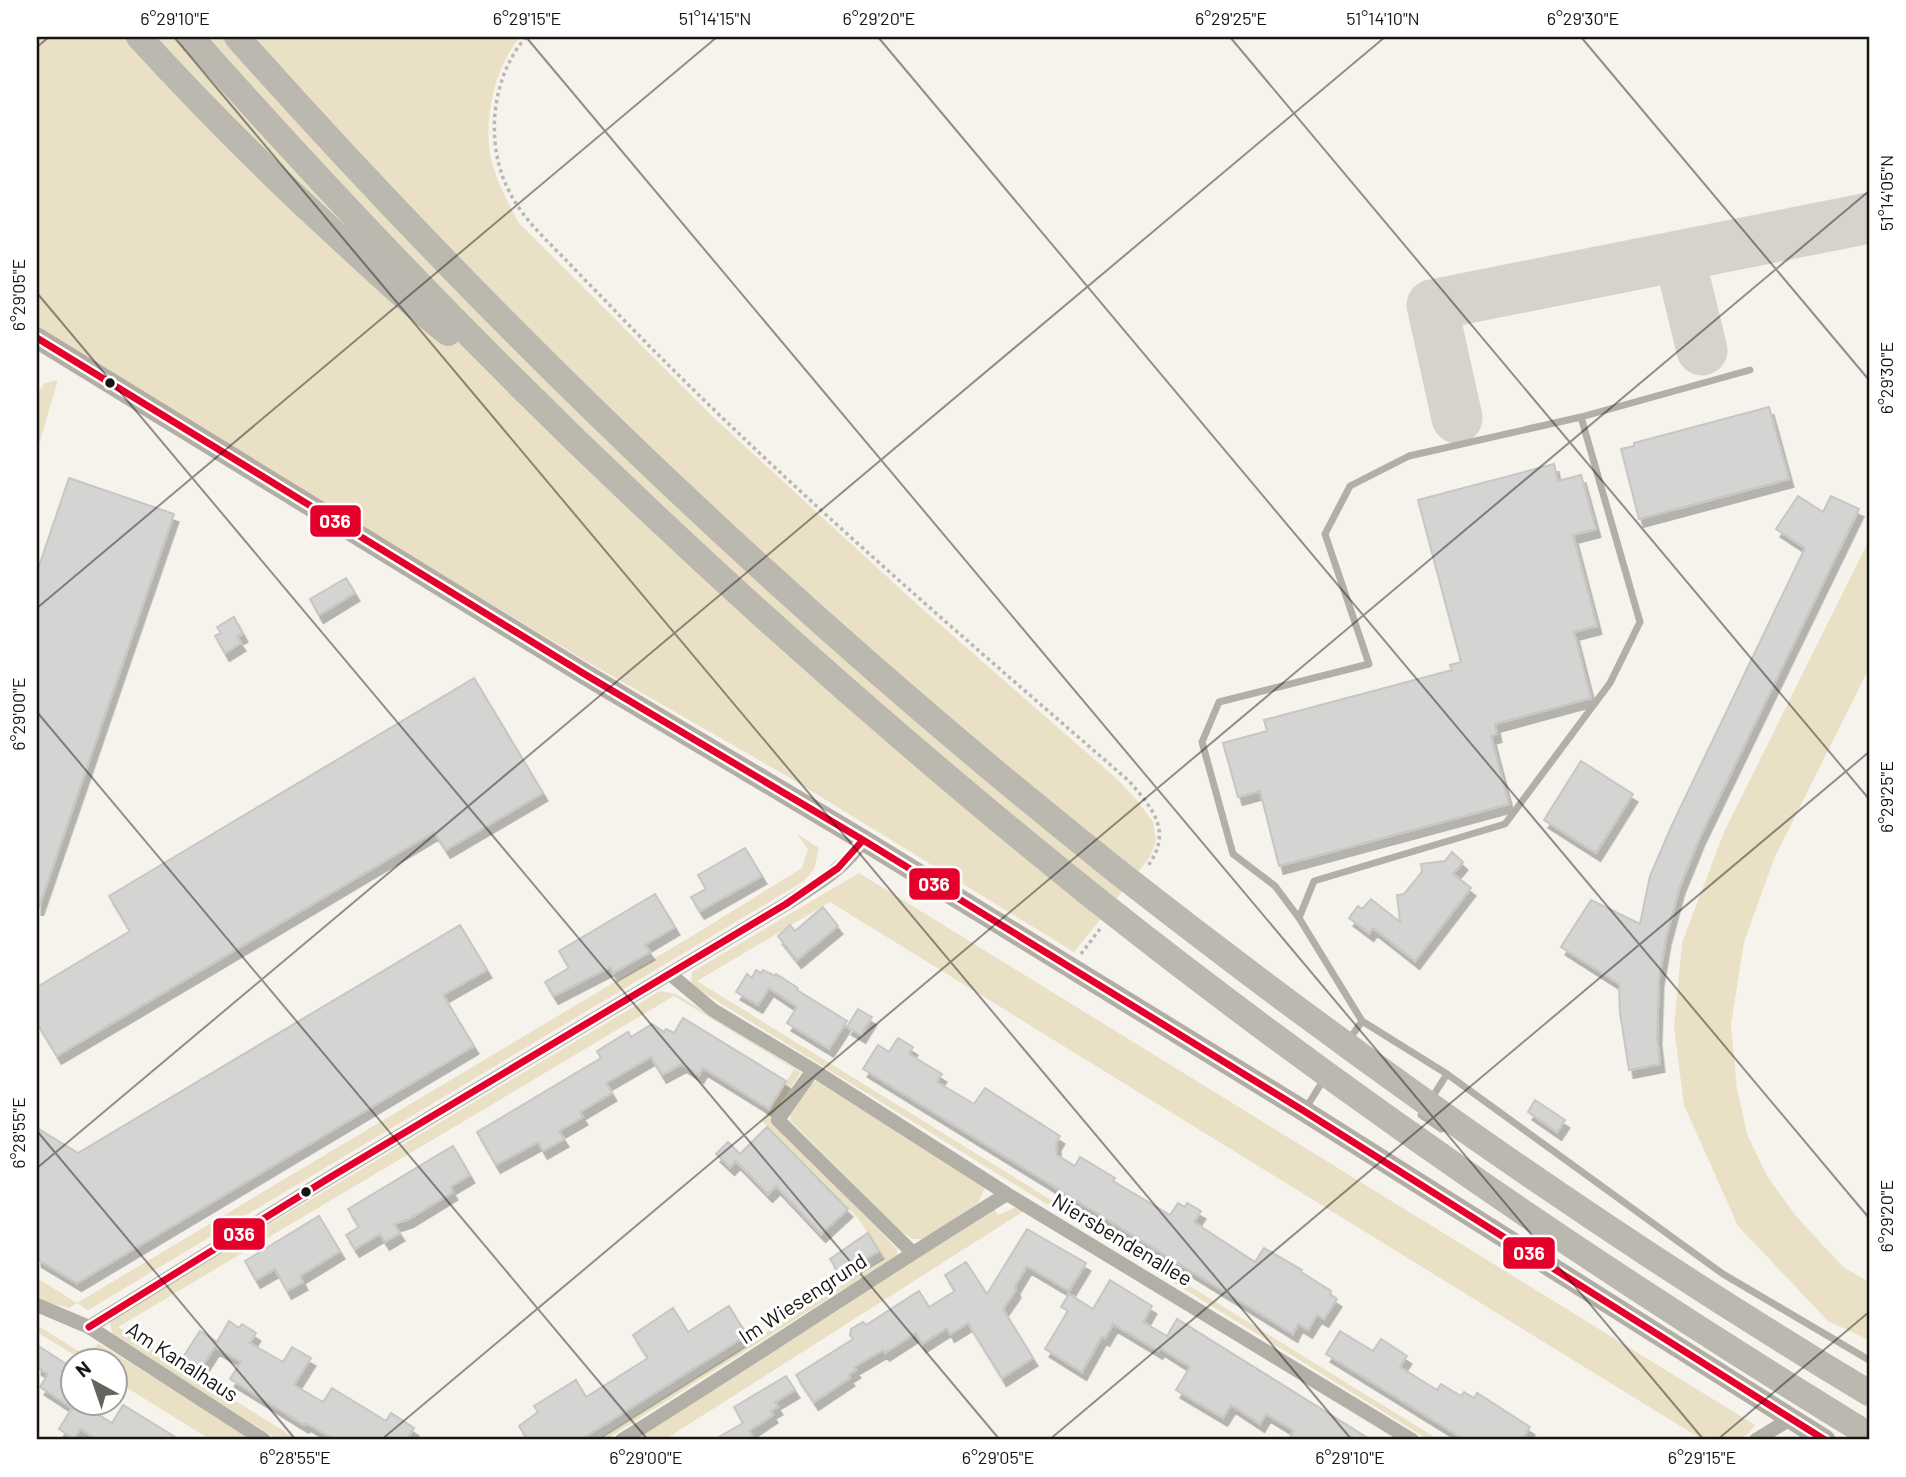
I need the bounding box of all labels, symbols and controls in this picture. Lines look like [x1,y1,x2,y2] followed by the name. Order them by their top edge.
[140,7,210,29] text: 6°29'10"E
[493,7,561,29] text: 6°29'15"E
[679,7,751,29] text: 51°14'15"N
[843,7,915,29] text: 6°29'20"E
[1195,7,1267,29] text: 6°29'25"E
[1346,7,1420,29] text: 51°14'10"N
[1547,7,1619,29] text: 6°29'30"E
[1875,155,1897,231] text: 51°14'05"N
[7,259,29,331] text: 6°29'05"E
[1875,342,1897,414] text: 6°29'30"E
[103,376,117,390] unlabelled marker
[309,504,362,538] line badge: 036
[319,509,351,532] text: 036
[7,677,29,751] text: 6°29'00"E
[1875,761,1897,833] text: 6°29'25"E
[908,867,961,901] line badge: 036
[918,872,950,895] text: 036
[7,1097,29,1169] text: 6°28'55"E
[1875,1180,1897,1252] text: 6°29'20"E
[299,1185,313,1199] unlabelled marker
[1048,1187,1197,1290] street label: Niersbendenallee
[212,1217,266,1251] line badge: 036
[223,1222,255,1245] text: 036
[1502,1236,1556,1270] line badge: 036
[1513,1241,1545,1264] text: 036
[734,1247,871,1348] street label: Im Wiesengrund
[122,1315,243,1406] street label: Am Kanalhaus
[60,1348,130,1418] north arrow
[71,1356,95,1381] text: N
[259,1446,331,1468] text: 6°28'55"E
[609,1446,683,1468] text: 6°29'00"E
[962,1446,1034,1468] text: 6°29'05"E
[1315,1446,1385,1468] text: 6°29'10"E
[1668,1446,1736,1468] text: 6°29'15"E

